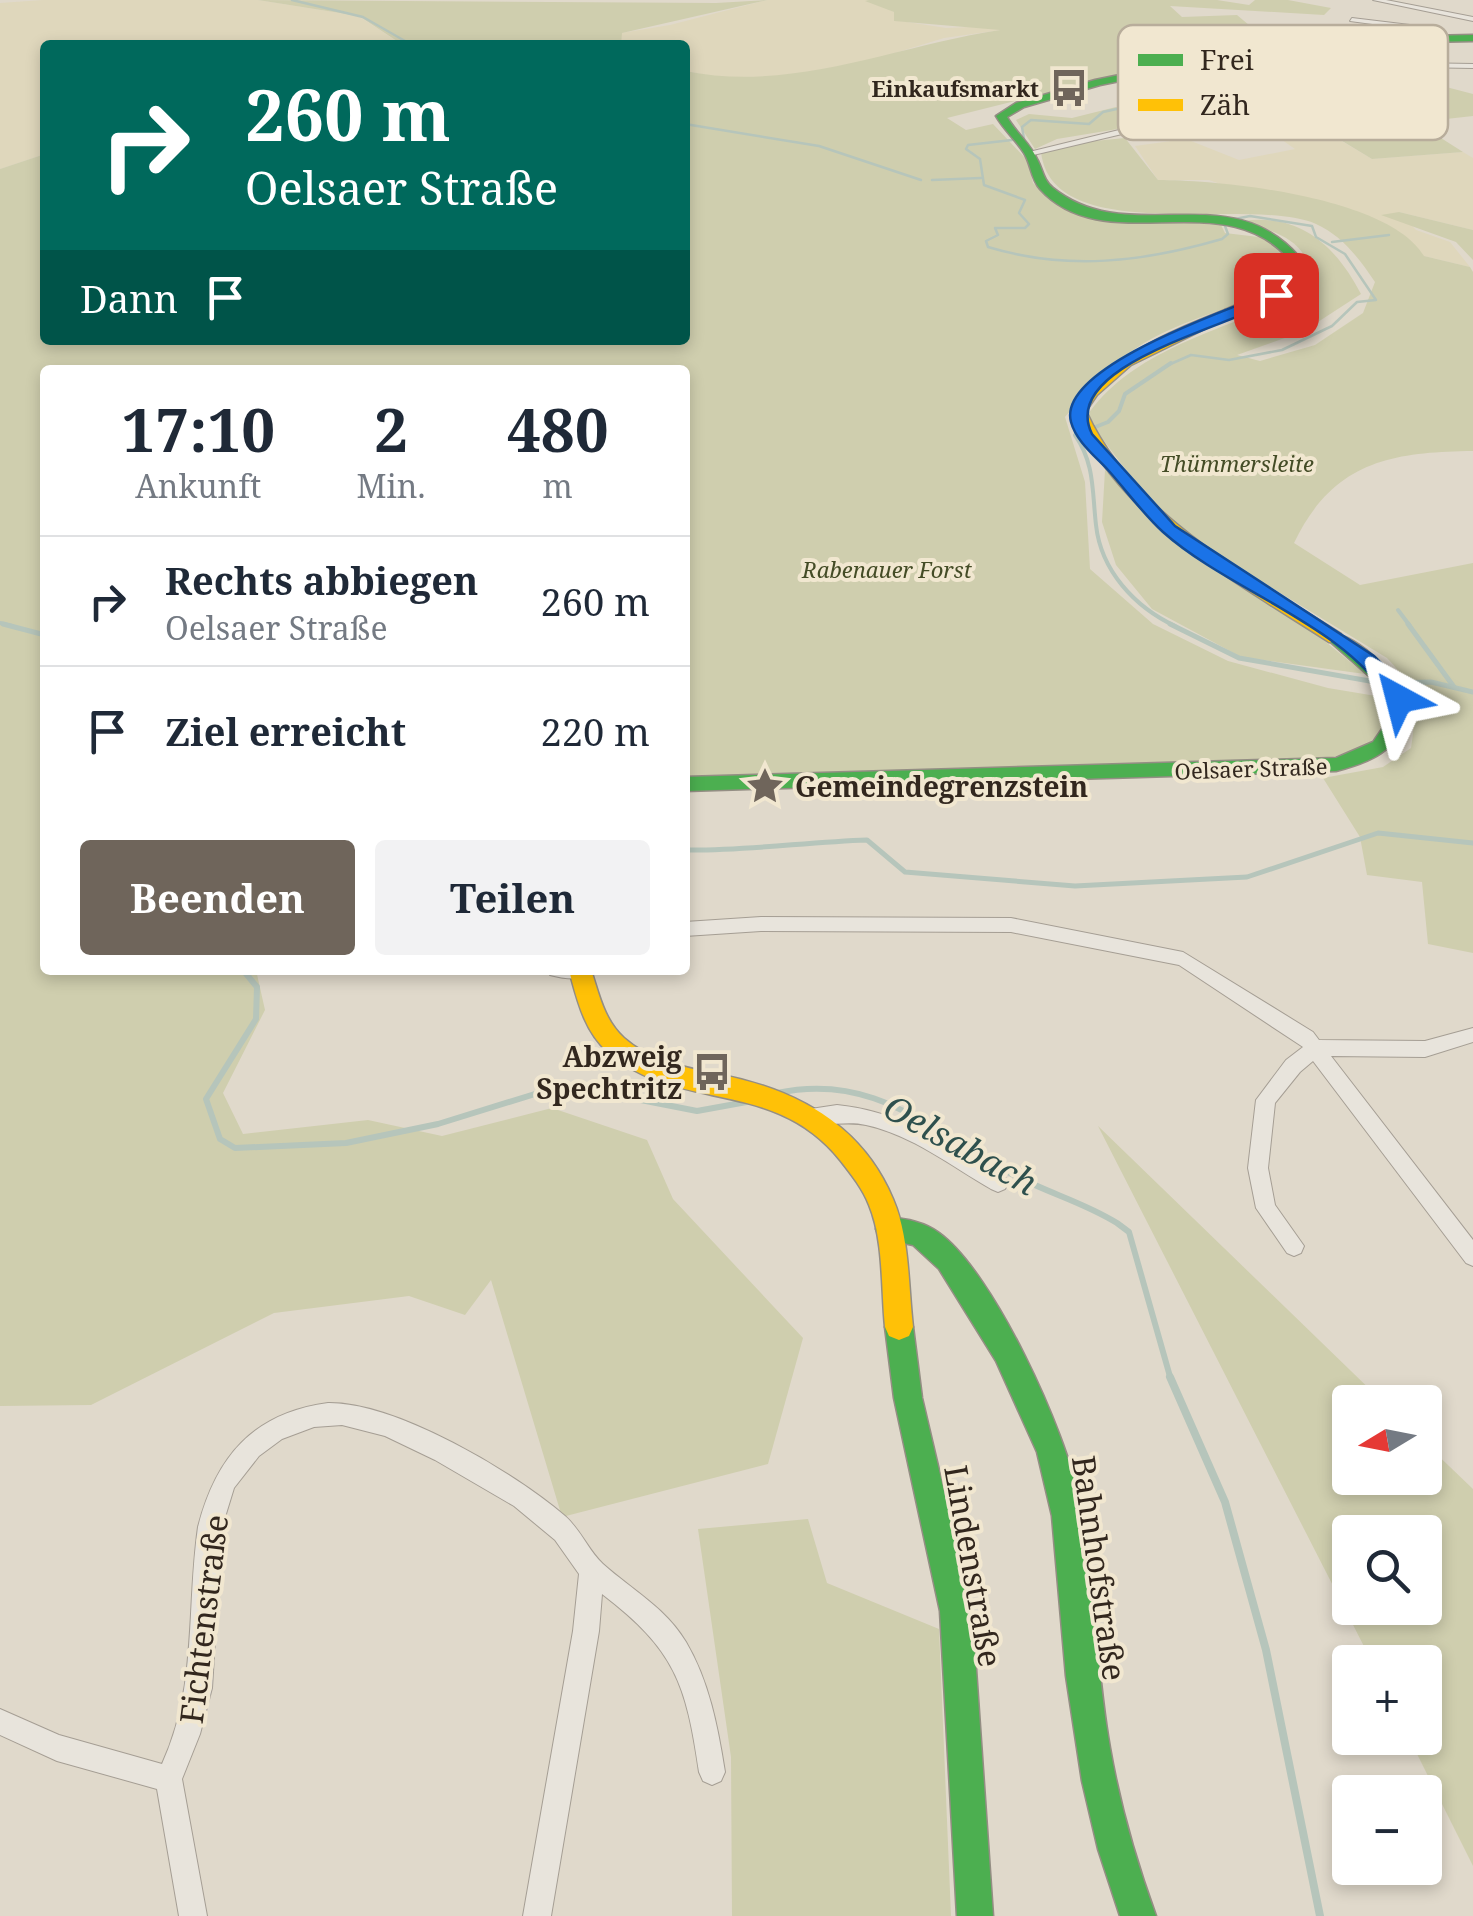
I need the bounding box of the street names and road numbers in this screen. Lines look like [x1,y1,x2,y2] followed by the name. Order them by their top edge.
[1174,750,1328,786] street label: Oelsaer Straße
[1063,1453,1137,1683] street label: Bahnhofstraße
[935,1462,1013,1670] street label: Lindenstraße
[169,1512,237,1726] street label: Fichtenstraße

